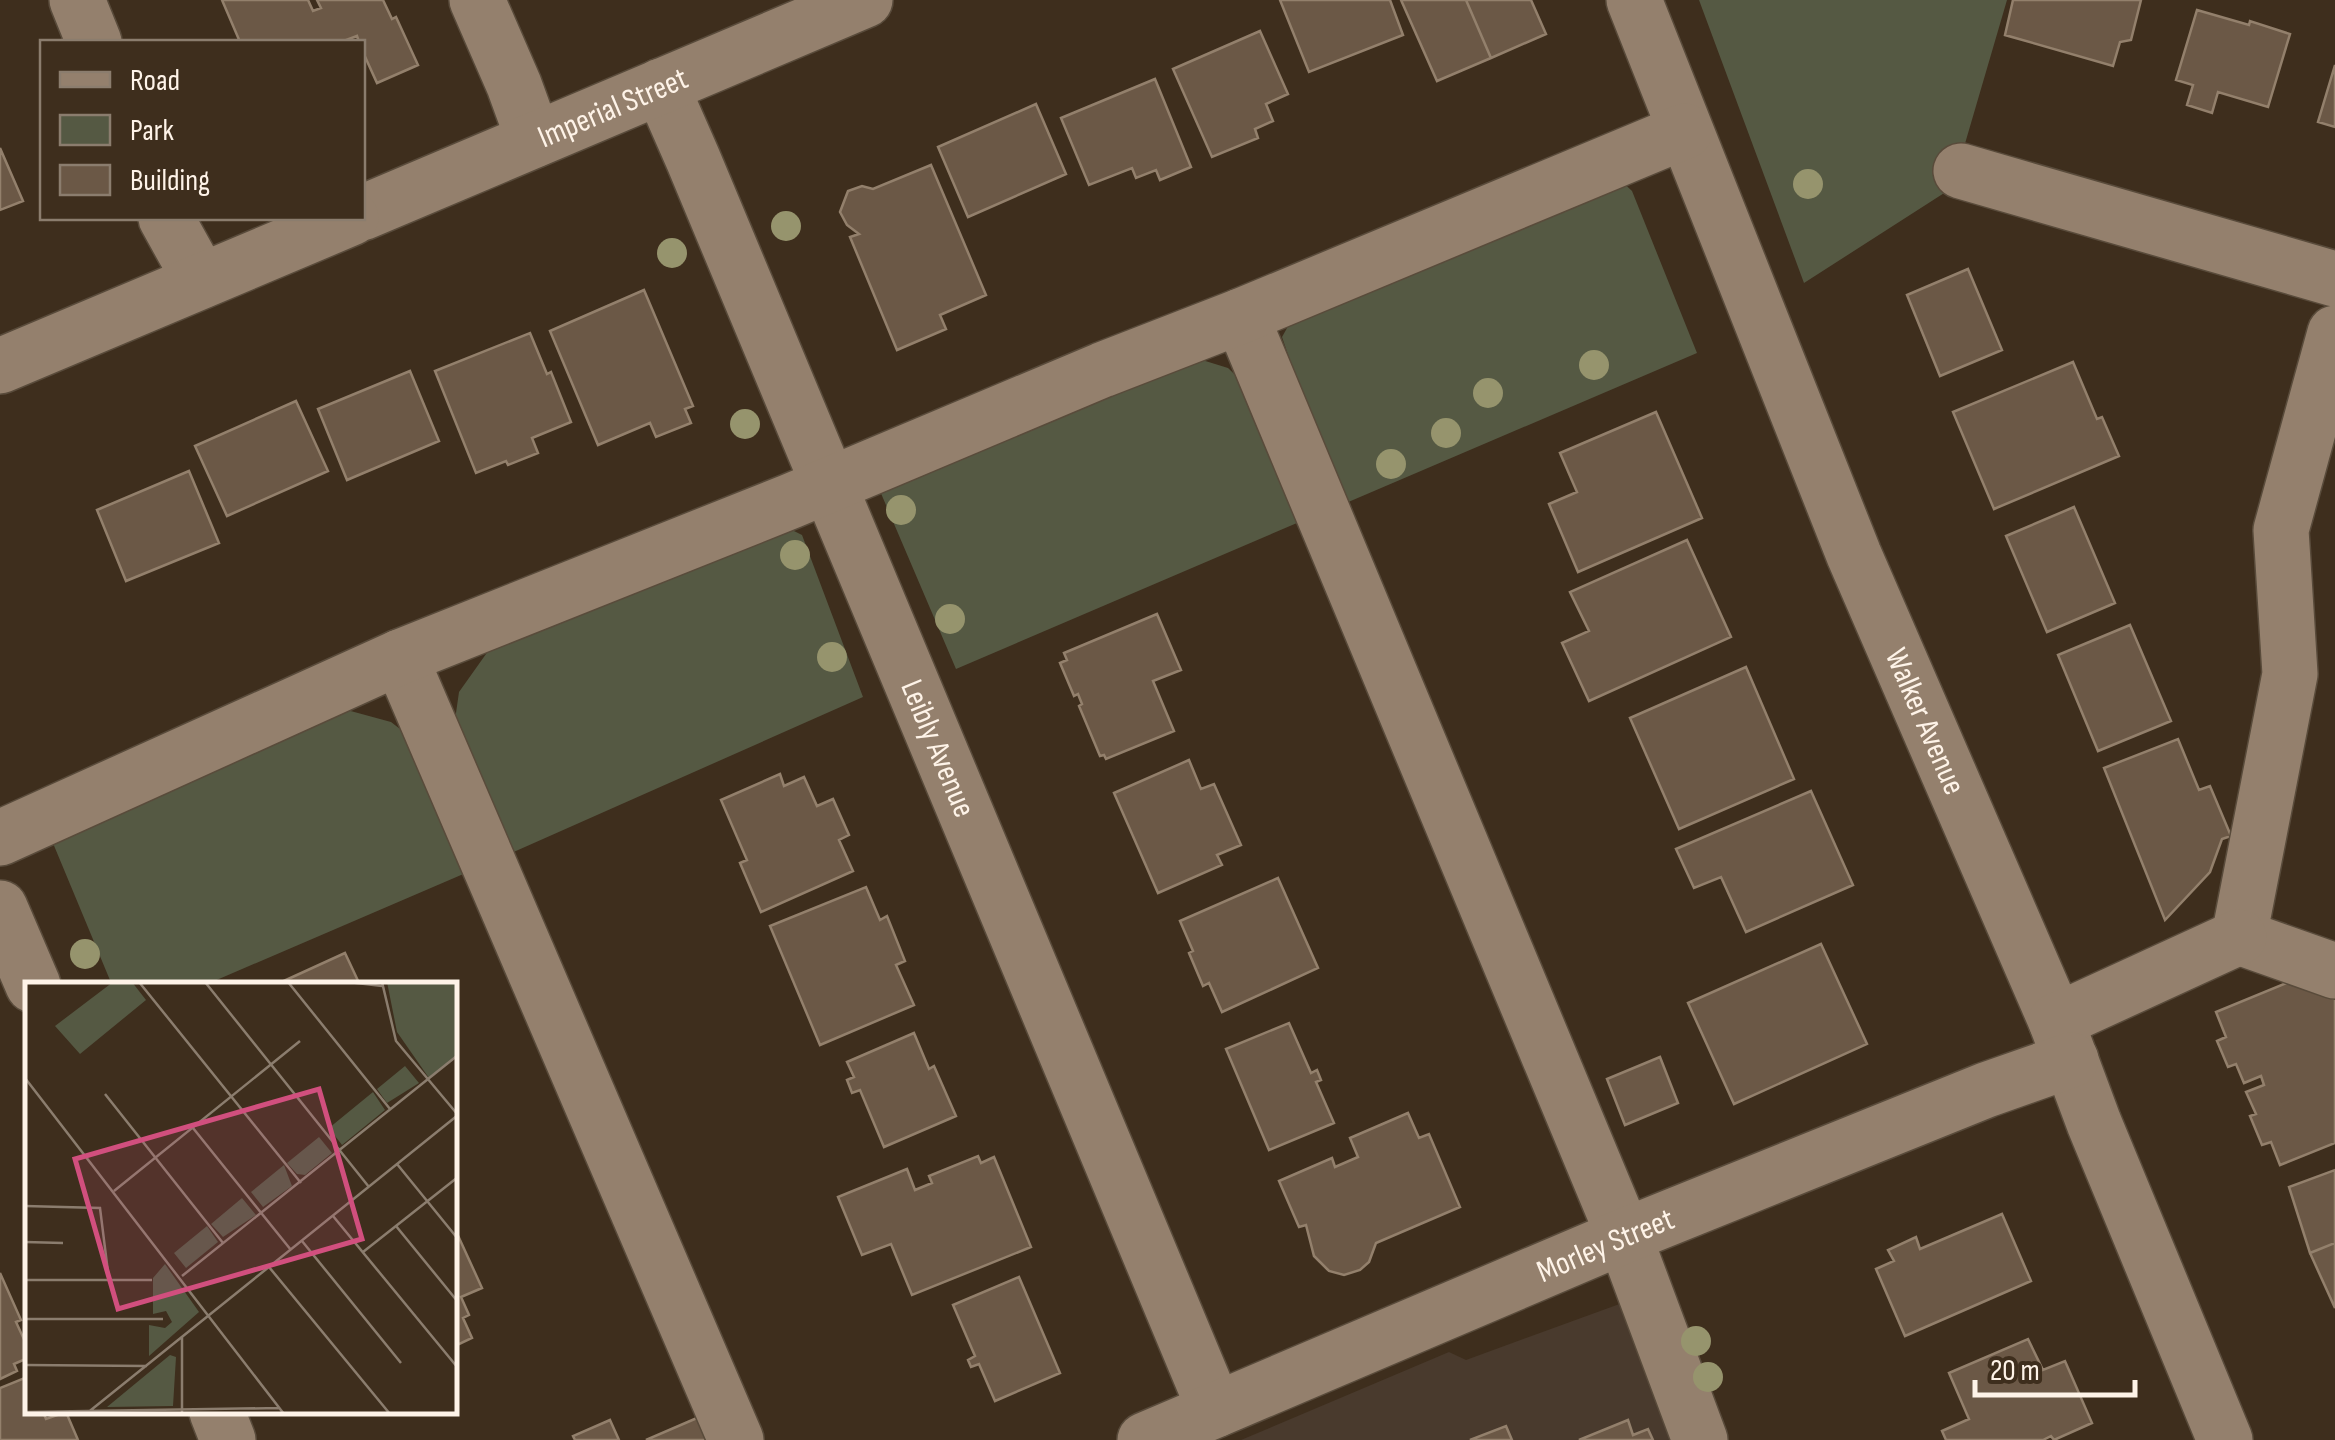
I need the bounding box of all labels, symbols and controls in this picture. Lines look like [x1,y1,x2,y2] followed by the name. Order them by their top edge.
[40,40,365,220] legend
[532,59,694,157] street label: Imperial Street
[130,63,180,99] text: Road
[130,113,174,149] text: Park
[130,163,210,199] text: Building
[1876,643,1973,801] street label: Walker Avenue
[891,674,983,823] street label: Leibly Avenue
[25,982,458,1415] inset map
[1531,1200,1680,1292] street label: Morley Street
[1975,1335,2135,1397] scale bar
[1990,1353,2040,1389] text: 20 m

